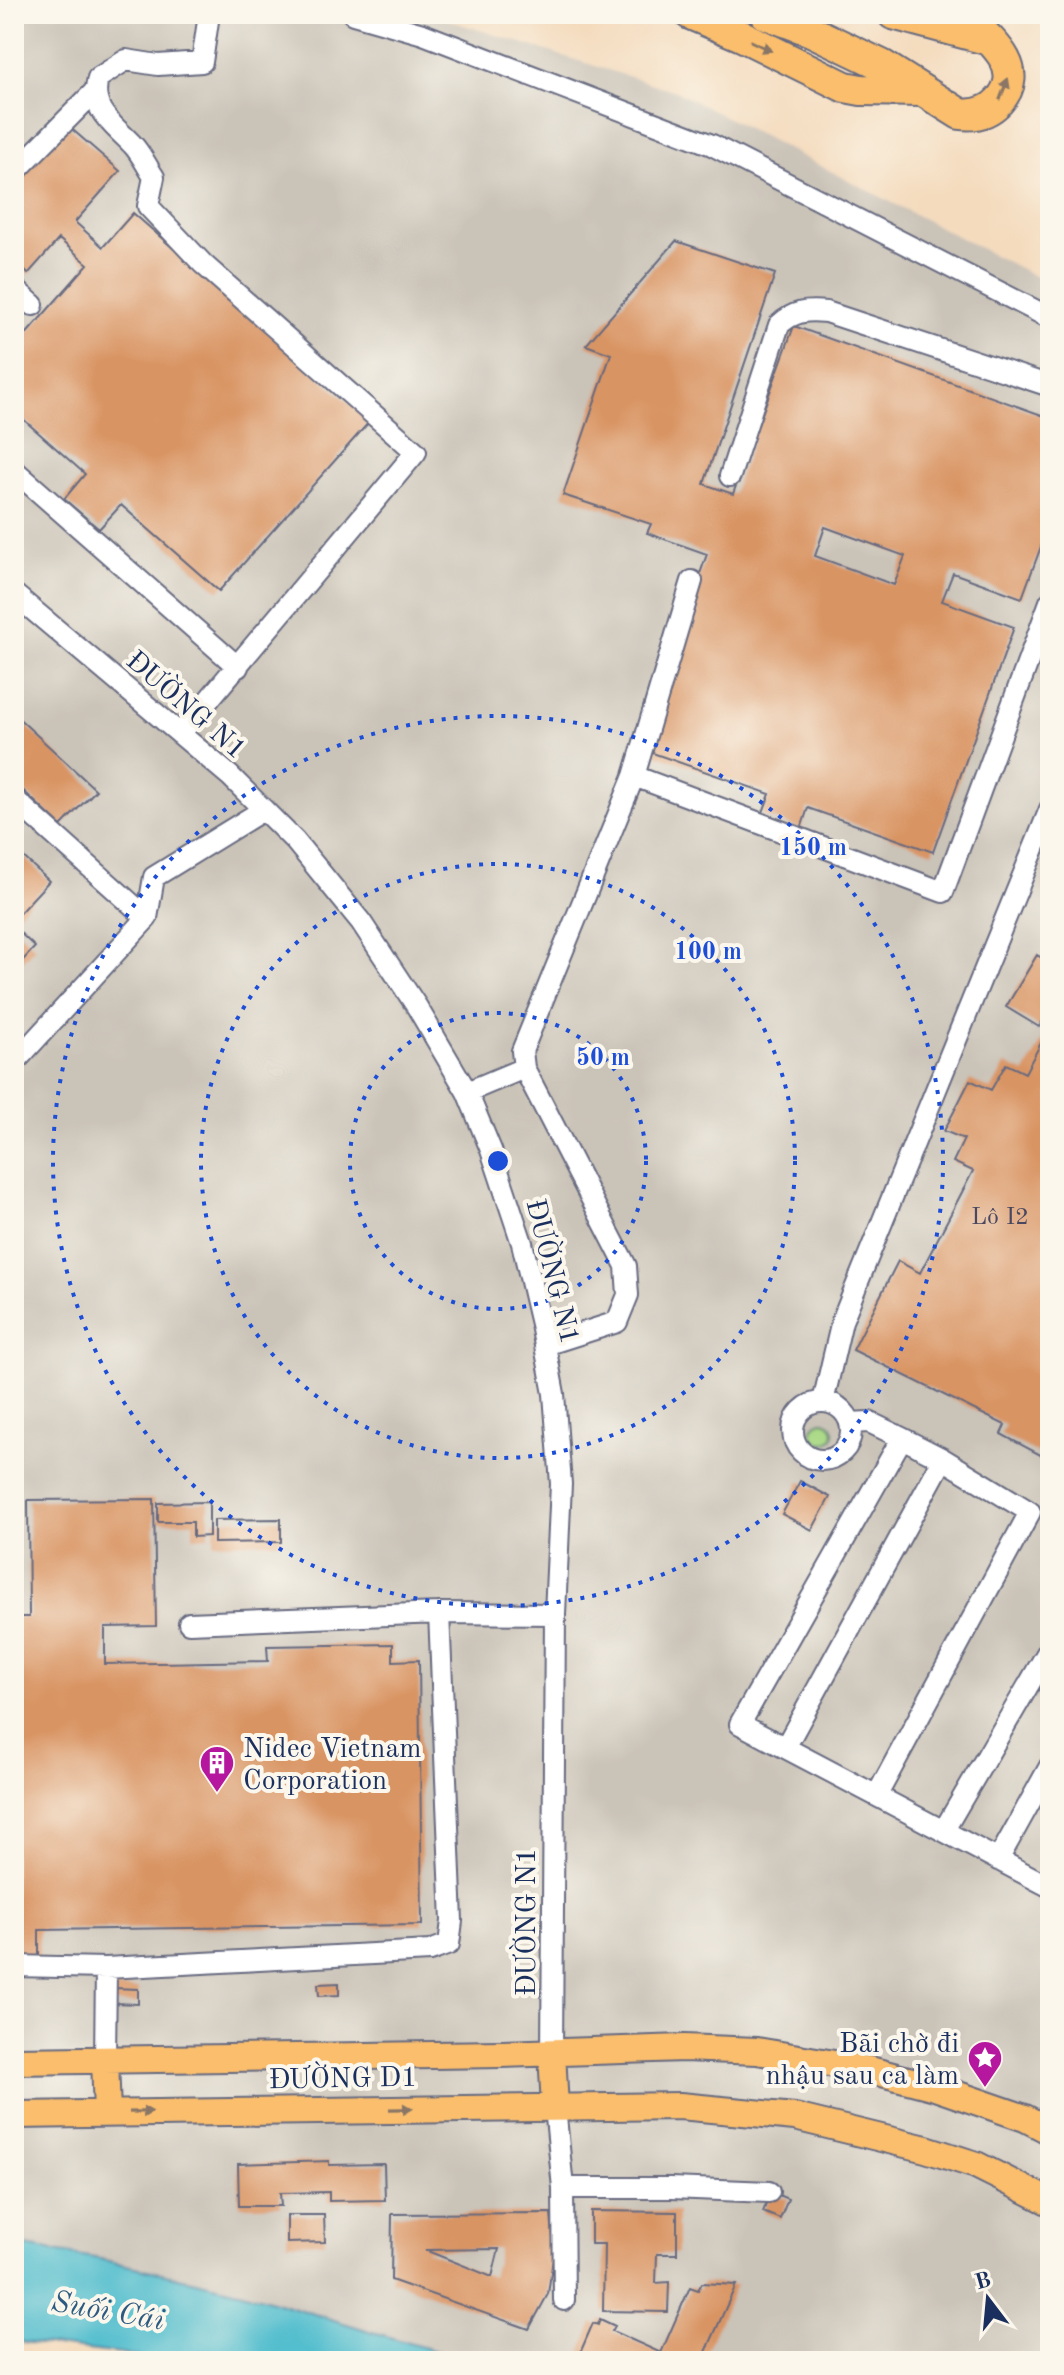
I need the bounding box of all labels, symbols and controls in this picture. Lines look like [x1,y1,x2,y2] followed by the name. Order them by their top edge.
[749,39,772,52] one-way arrow
[998,76,1011,100] one-way arrow
[120,643,253,766] street label: ĐƯỜNG N1
[779,836,847,861] text: 150 m
[674,941,742,965] text: 100 m
[576,1046,630,1071] text: 50 m
[484,1147,512,1175] centre of rings
[520,1195,587,1347] street label: ĐƯỜNG N1
[971,1206,1029,1230] house number: Lô I2
[243,1736,421,1796] place label: Nidec Vietnam Corporation
[198,1744,236,1794] building icon: Nidec Vietnam Corporation
[509,1848,542,1996] street label: ĐƯỜNG N1
[766,2031,959,2091] place label: Bãi chờ đi nhậu sau ca làm
[966,2039,1004,2089] place icon: Bãi chờ đi nhậu sau ca làm
[268,2060,418,2095] street label: ĐƯỜNG D1
[389,2102,414,2115] one-way arrow
[129,2106,154,2118] one-way arrow
[948,2259,1028,2339] north arrow
[972,2269,994,2294] text: B
[49,2286,167,2337] water label: Suối Cái

